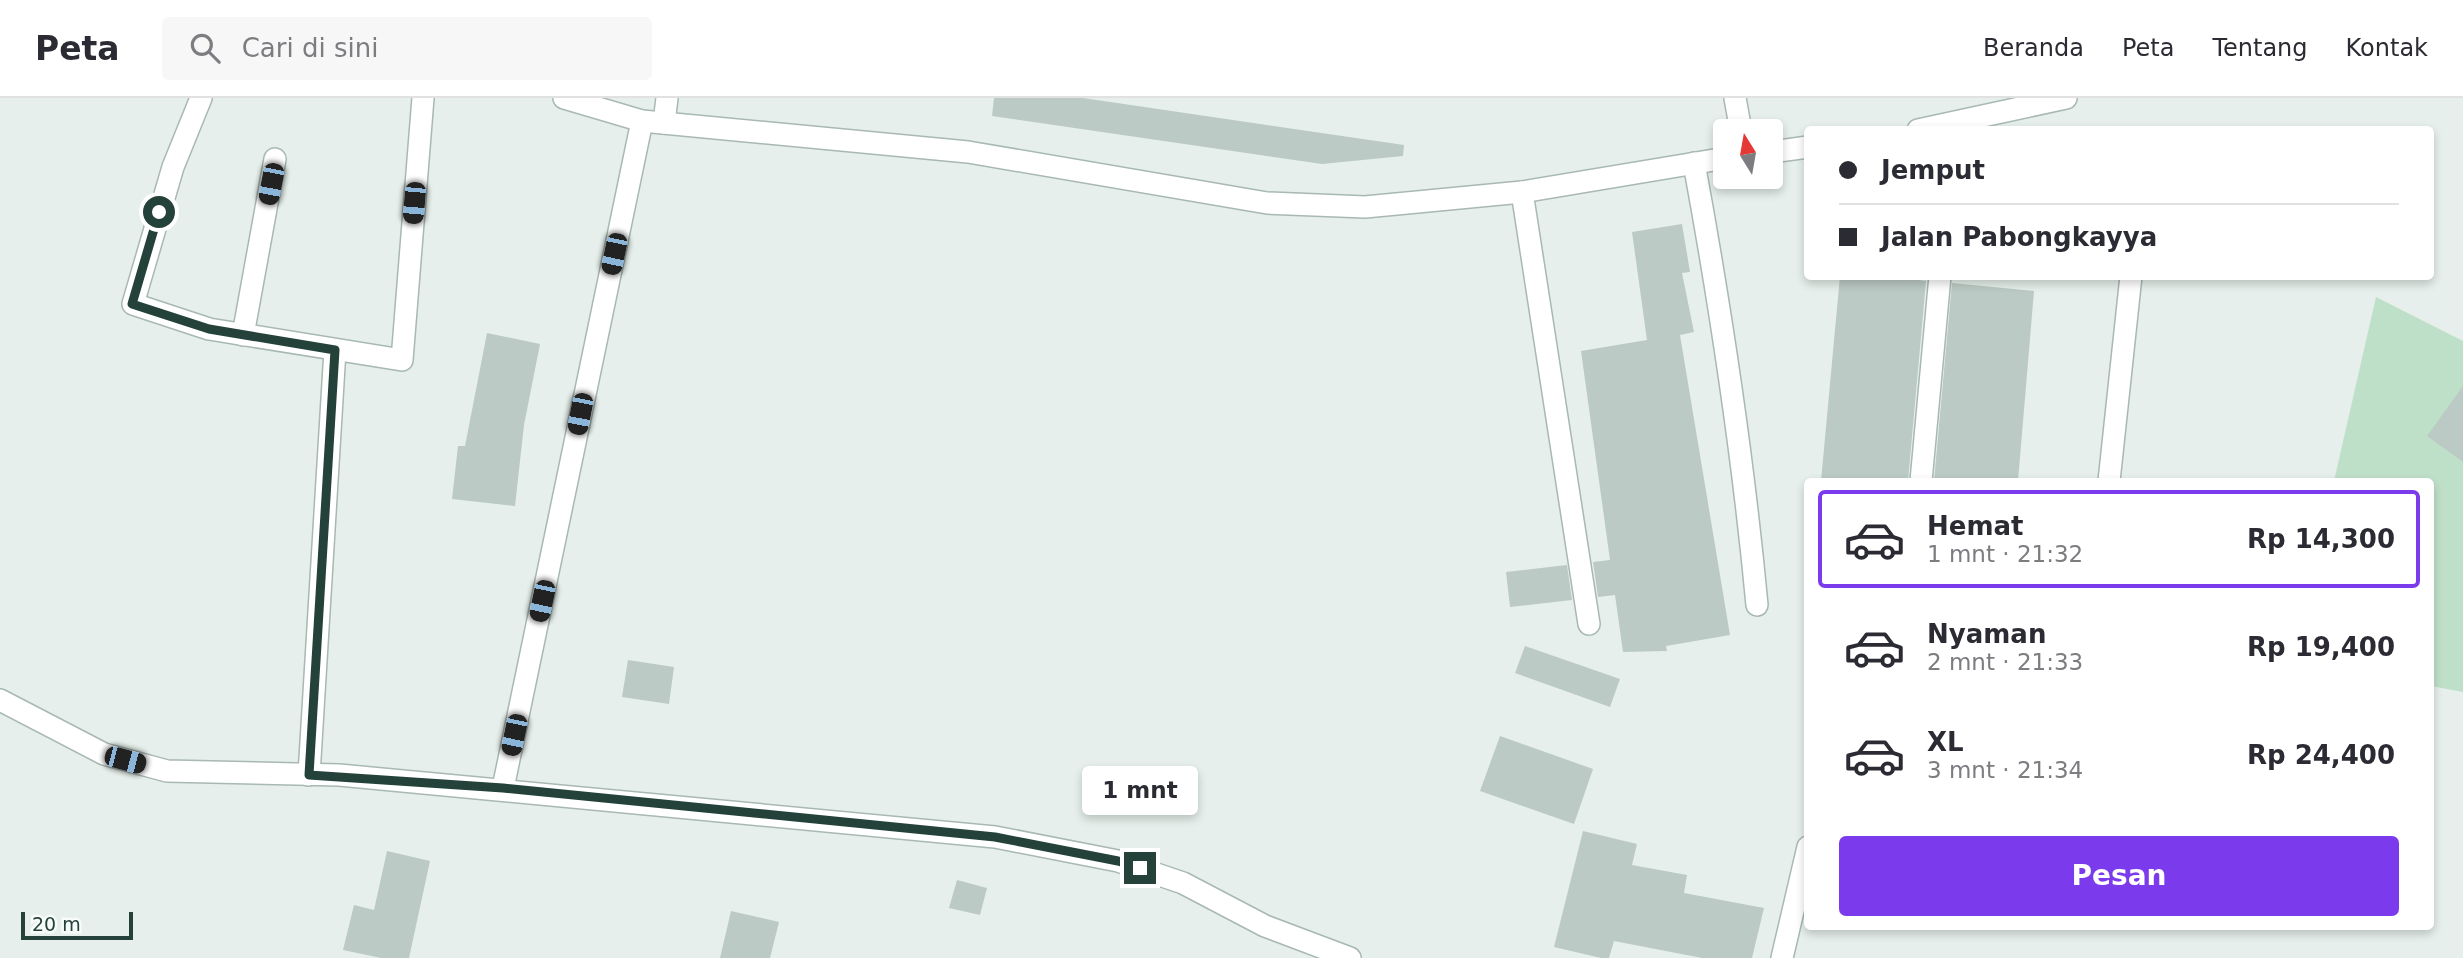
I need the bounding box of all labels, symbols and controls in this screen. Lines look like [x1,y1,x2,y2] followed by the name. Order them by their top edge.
[162,17,652,80] search box
[35,29,120,68] text: Peta
[186,29,224,67] icon: search
[242,33,378,63] text: Cari di sini
[1983,34,2084,62] text: Beranda
[2122,34,2174,62] text: Peta
[2212,34,2308,62] text: Tentang
[2346,34,2428,62] text: Kontak
[1713,119,1783,189] north arrow
[1713,119,1783,189] map controls
[1881,155,1985,185] text: Jemput
[257,161,286,207] car
[402,181,427,225] car
[143,196,175,228] route start
[1881,222,2157,252] text: Jalan Pabongkayya
[600,231,629,277] car
[566,391,595,437] car
[1843,508,1906,571] icon: car
[1927,511,2023,541] text: Hemat
[2247,524,2395,554] text: Rp 14,300
[1927,541,2083,567] text: 1 mnt · 21:32
[528,578,557,624] car
[1843,616,1906,679] icon: car
[1927,619,2046,649] text: Nyaman
[2247,632,2395,662] text: Rp 19,400
[1927,649,2083,675] text: 2 mnt · 21:33
[500,712,529,758] car
[1843,724,1906,787] icon: car
[1927,727,1964,757] text: XL
[2247,740,2395,770] text: Rp 24,400
[102,744,149,776] car
[1927,757,2083,783] text: 3 mnt · 21:34
[1082,766,1198,816] callout: 1 mnt
[1102,777,1178,803] text: 1 mnt
[1839,836,2399,916] button: Pesan
[1124,852,1156,884] route end
[21,909,133,941] scale bar
[32,913,81,935] text: 20 m

